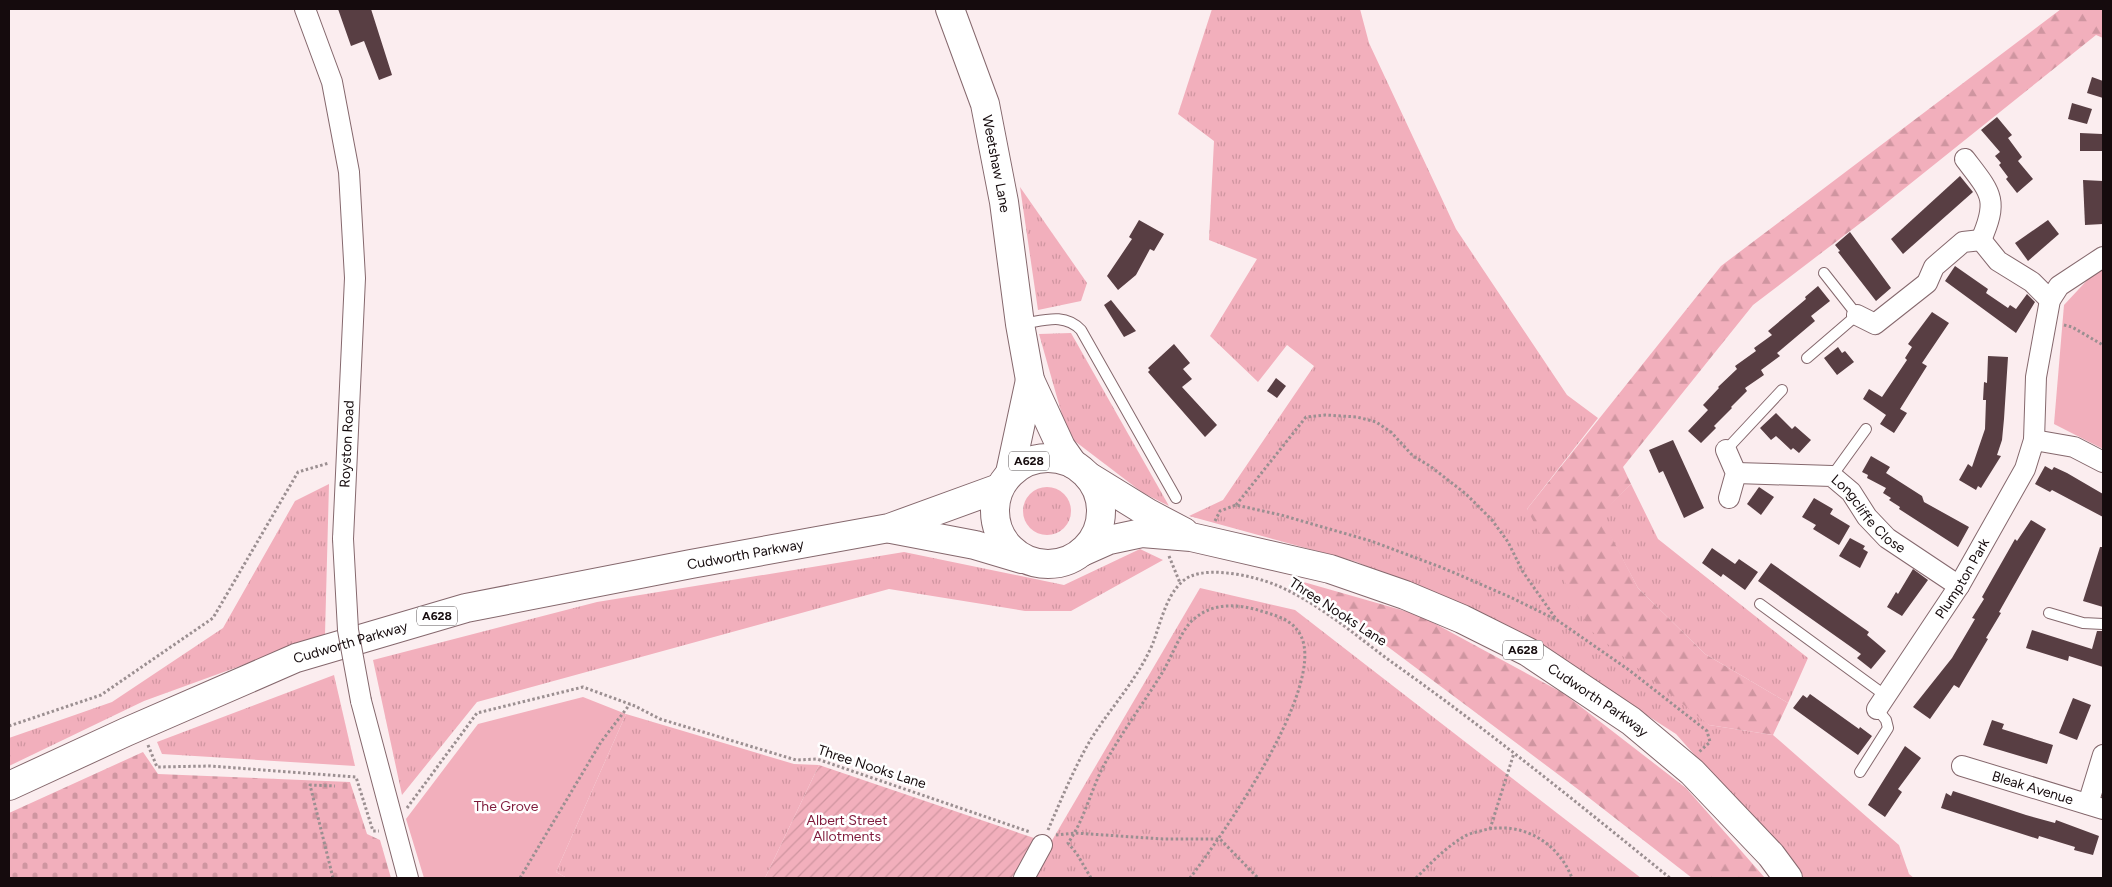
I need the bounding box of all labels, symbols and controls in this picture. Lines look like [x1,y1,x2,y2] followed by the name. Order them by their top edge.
[979,113,1014,214] street label: Weetshaw Lane
[336,400,358,488] street label: Royston Road
[1009,452,1049,471] road number: A628
[1828,471,1909,557] street label: Longcliffe Close
[686,535,806,573] street label: Cudworth Parkway
[1931,535,1993,622] street label: Plumpton Park
[1286,574,1390,650] street label: Three Nooks Lane
[417,606,457,626] road number: A628
[291,617,410,667] street label: Cudworth Parkway
[1503,640,1543,660] road number: A628
[1545,659,1652,741] street label: Cudworth Parkway
[816,741,929,793] street label: Three Nooks Lane
[1990,767,2076,808] street label: Bleak Avenue
[474,798,539,815] park label: The Grove
[806,812,888,845] park label: Albert Street Allotments

